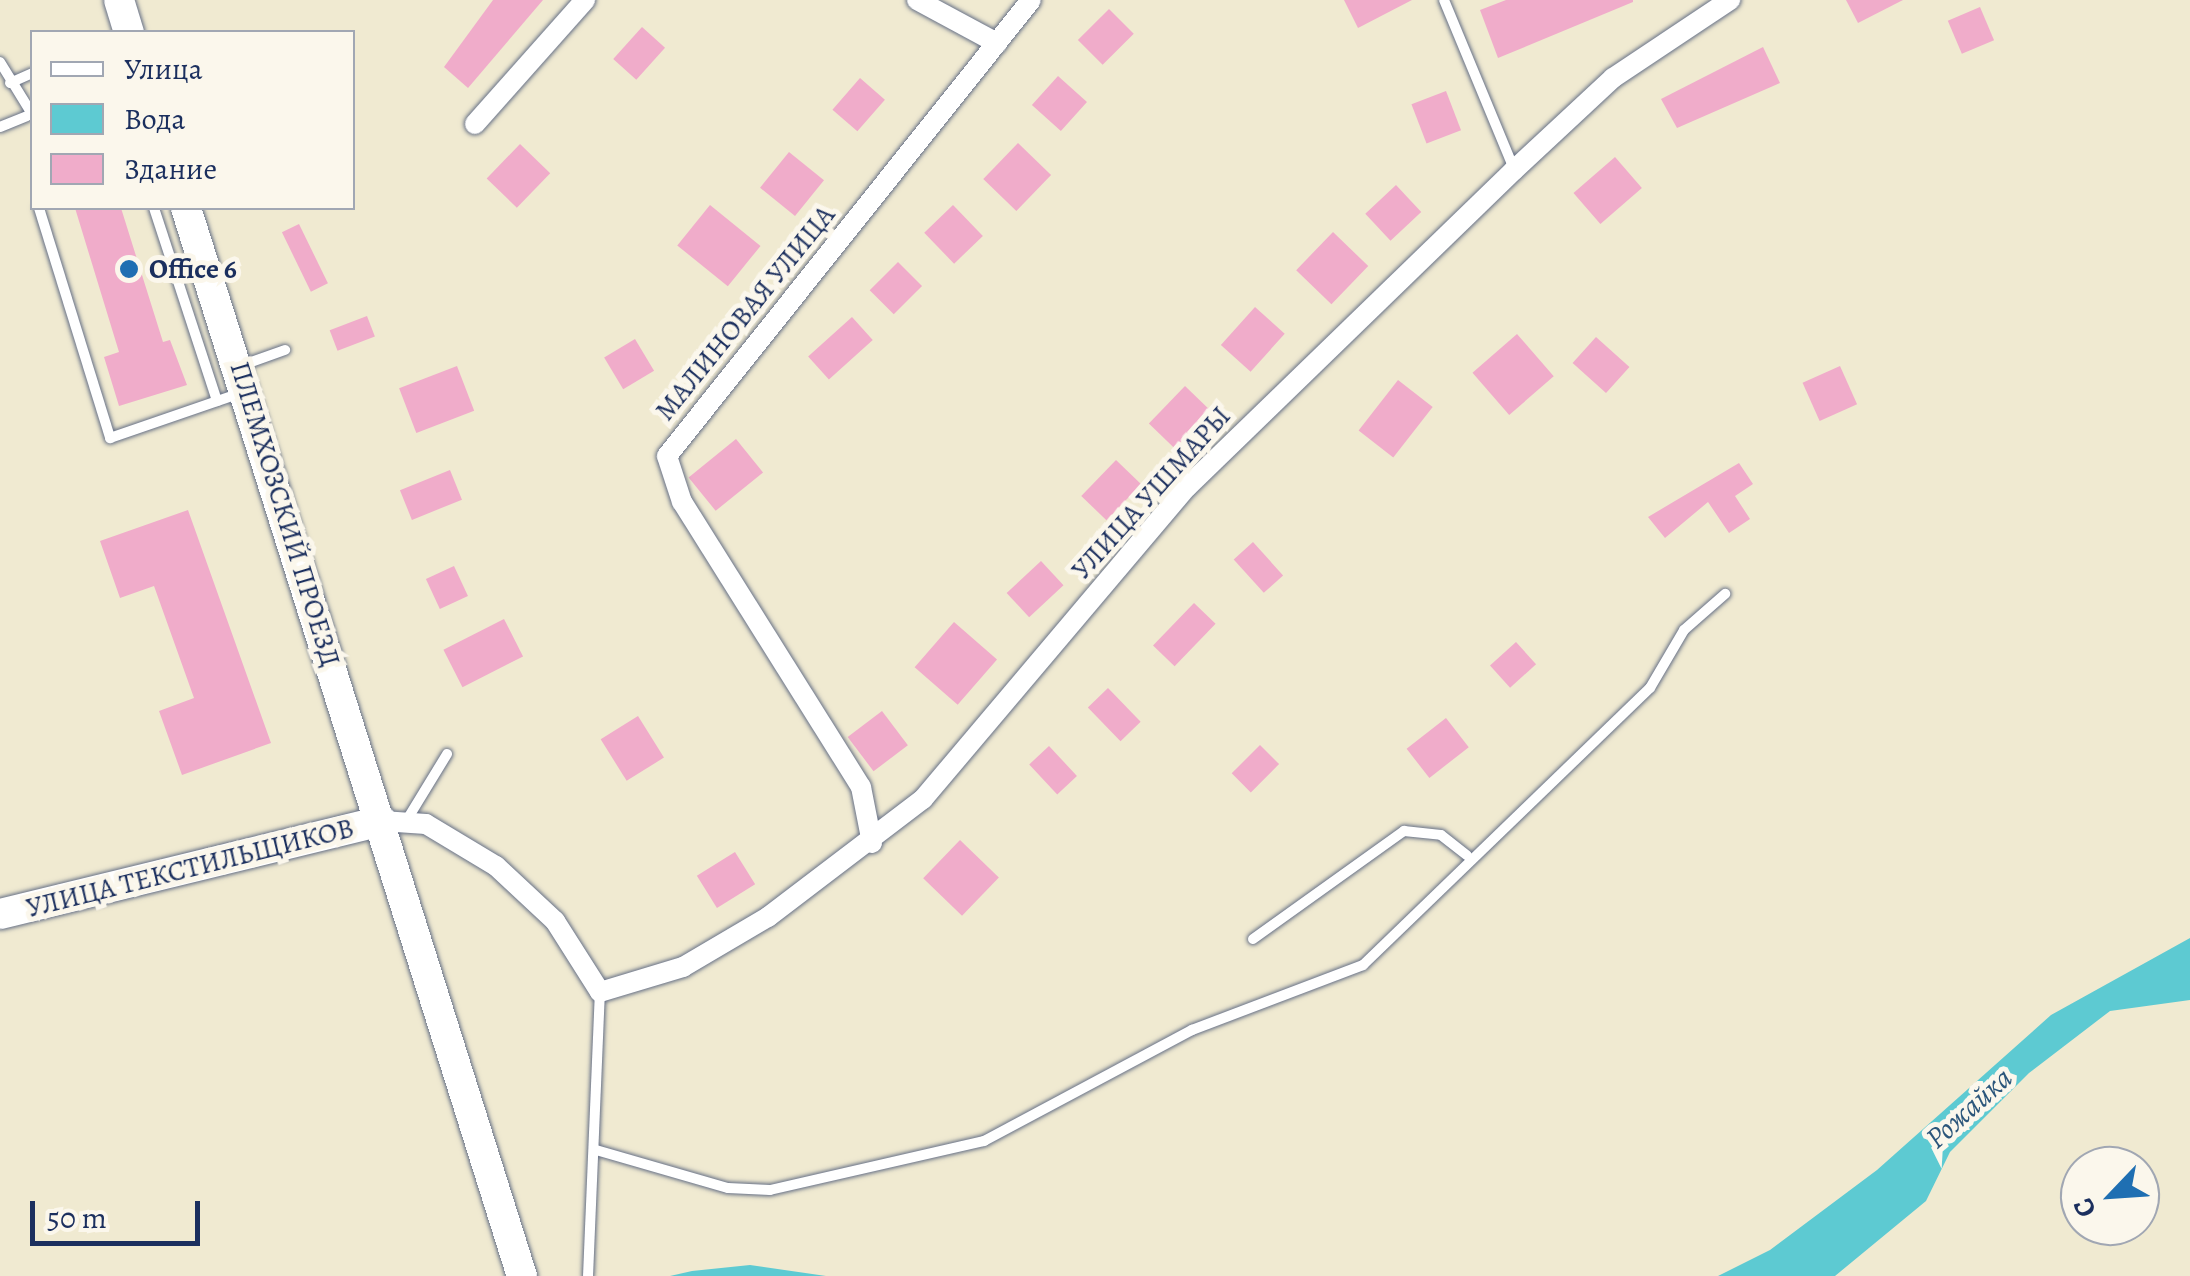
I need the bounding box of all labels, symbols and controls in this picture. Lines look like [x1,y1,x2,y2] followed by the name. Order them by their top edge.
[30,30,355,210] legend
[124,49,203,89] text: Улица
[124,99,185,139] text: Вода
[124,149,217,189] text: Здание
[648,199,842,427] street label: МАЛИНОВАЯ УЛИЦА
[149,252,237,286] place label: Office 6
[118,258,140,280] marker: Office 6
[223,358,347,670] street label: ПЛЕМХОЗСКИЙ ПРОЕЗД
[1064,400,1238,586] street label: УЛИЦА УШМАРЫ
[23,811,357,925] street label: УЛИЦА ТЕКСТИЛЬЩИКОВ
[1918,1060,2020,1156] water label: Рожайка
[2060,1146,2160,1246] north arrow
[35,1181,205,1243] scale bar
[2064,1192,2105,1224] text: С
[47,1198,107,1238] text: 50 m

